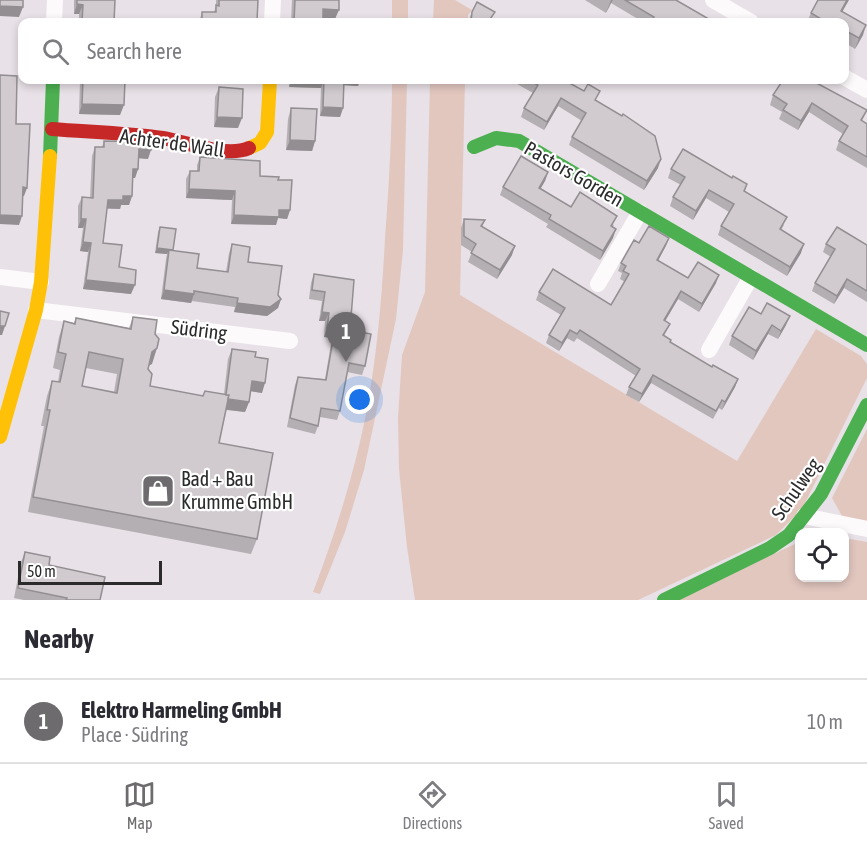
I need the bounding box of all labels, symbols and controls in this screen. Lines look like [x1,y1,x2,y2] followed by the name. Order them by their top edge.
[18,18,849,84] search box
[39,35,72,68] icon: search
[87,38,182,64] text: Search here
[118,124,226,161] street label: Achter de Wall
[521,136,628,211] street label: Pastors Gorden
[326,312,366,362] pin: 1
[170,315,229,344] street label: Südring
[345,385,374,414] your location
[766,453,825,524] street label: Schulweg
[181,467,293,513] place label: Bad + Bau Krumme GmbH
[140,473,176,509] shop icon: Bad + Bau Krumme GmbH
[795,528,849,582] map controls
[795,528,849,582] button: locate
[18,558,162,586] scale bar
[27,562,56,580] text: 50 m
[24,624,94,654] text: Nearby
[81,697,282,723] text: Elektro Harmeling GmbH
[39,710,48,733] text: 1
[807,710,843,733] text: 10 m
[81,723,188,746] text: Place · Südring
[123,778,156,832] tab: Map
[402,778,462,832] tab: Directions
[708,778,744,832] tab: Saved

